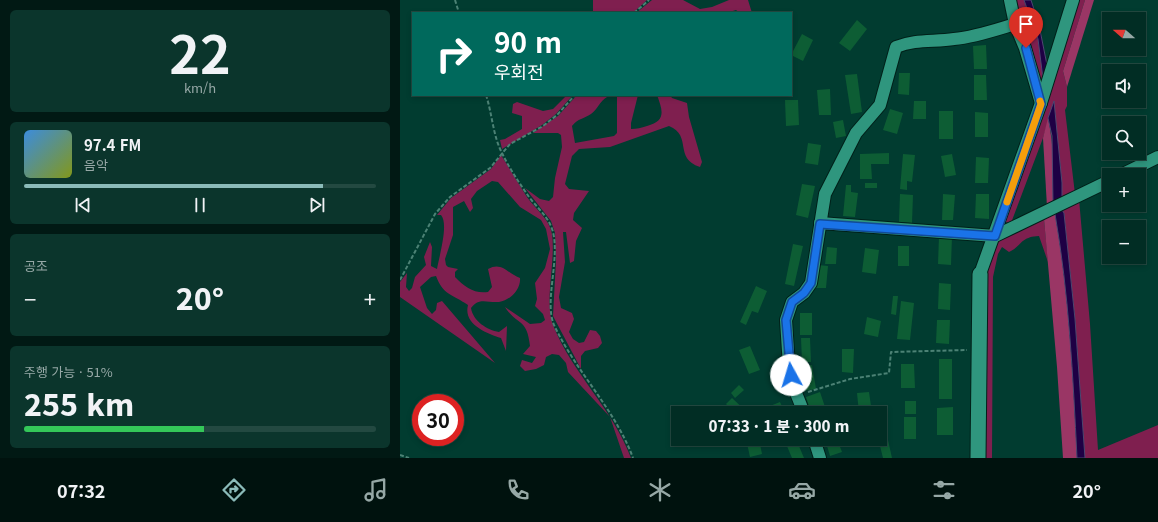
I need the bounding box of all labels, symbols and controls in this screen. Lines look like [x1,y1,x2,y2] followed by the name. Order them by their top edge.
[1009,7.0,1043,48] pin
[1102,12,1146,56] north arrow
[1102,12,1146,264] map controls
[1015,13,1037,35] icon: arrive
[169,14,231,89] text: 22
[494,21,562,61] text: 90 m
[428,28,480,80] icon: right
[494,58,544,84] text: 우회전
[1102,64,1146,108] button: sound
[184,78,216,97] text: km/h
[1102,116,1146,160] button: search
[84,134,141,155] text: 97.4 FM
[84,155,108,174] text: 음악
[1102,168,1146,212] button: +
[72,194,94,216] icon: previous
[189,194,211,216] icon: pause
[306,194,328,216] icon: next
[1102,220,1146,264] button: −
[24,256,48,275] text: 공조
[176,275,224,319] text: 20°
[24,282,36,314] text: −
[364,282,376,314] text: +
[770,354,812,396] position arrow
[24,362,113,381] text: 주행 가능 · 51%
[24,381,134,425] text: 255 km
[412,394,464,446] speed limit sign: 30
[709,415,849,436] text: 07:33 · 1 분 · 300 m
[220,476,248,504] icon: directions
[362,476,390,504] icon: music
[504,476,532,504] icon: phone
[646,476,674,504] icon: climate
[788,476,816,504] icon: car
[930,476,958,504] icon: filters
[57,477,105,503] text: 07:32
[1072,477,1101,503] text: 20°

